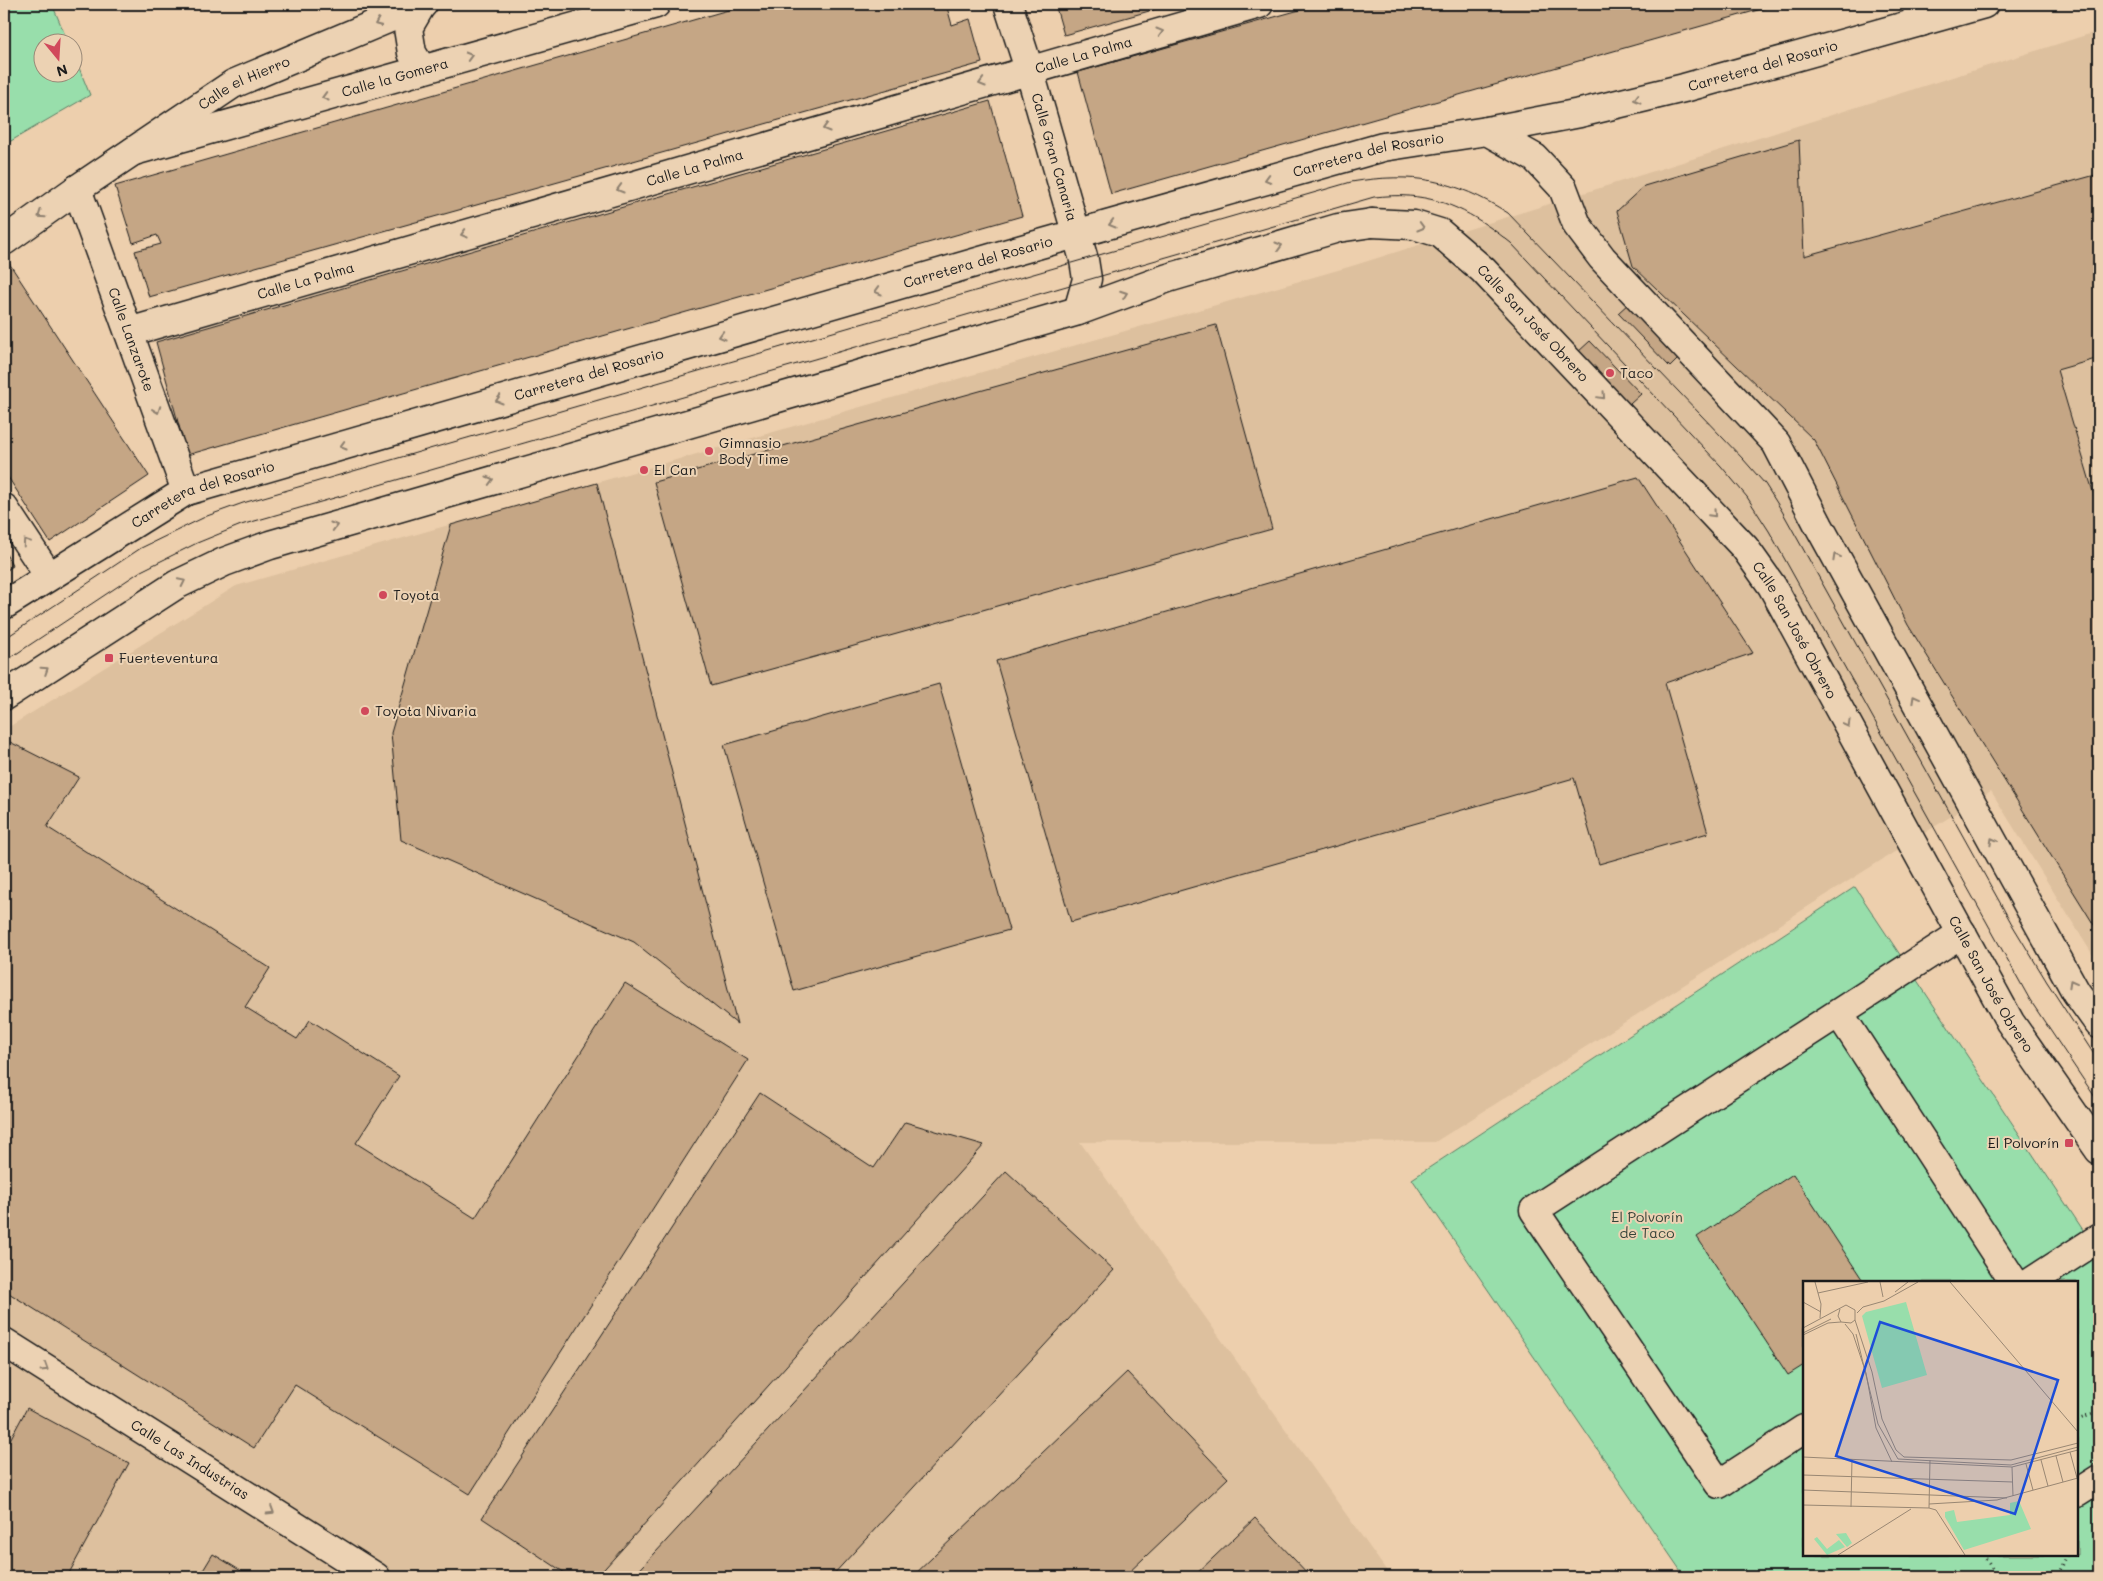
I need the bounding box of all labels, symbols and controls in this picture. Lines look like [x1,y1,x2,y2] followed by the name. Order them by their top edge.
[374,16,383,27] one-way arrow
[1156,27,1164,38] one-way arrow
[1033,31,1134,78] street label: Calle La Palma
[32,32,82,82] north arrow
[1686,35,1840,95] street label: Carretera del Rosario
[194,51,293,114] street label: Calle el Hierro
[464,51,473,61] one-way arrow
[339,53,450,101] street label: Calle la Gomera
[54,60,70,82] text: N
[979,77,987,87] one-way arrow
[321,91,329,101] one-way arrow
[1027,91,1082,223] street label: Calle Gran Canaria
[1632,93,1641,104] one-way arrow
[823,123,831,133] one-way arrow
[1290,128,1445,181] street label: Carretera del Rosario
[644,144,745,190] street label: Calle La Palma
[1265,174,1273,184] one-way arrow
[616,183,624,193] one-way arrow
[37,209,46,218] one-way arrow
[1108,218,1117,228] one-way arrow
[1416,222,1424,232] one-way arrow
[459,228,468,239] one-way arrow
[901,231,1055,292] street label: Carretera del Rosario
[1274,241,1283,251] one-way arrow
[255,257,356,303] street label: Calle La Palma
[1473,260,1593,386] street label: Calle San José Obrero
[104,285,159,394] street label: Calle Lanzarote
[875,285,883,295] one-way arrow
[1119,290,1128,300] one-way arrow
[719,330,727,340] one-way arrow
[512,343,665,405] street label: Carretera del Rosario
[1620,363,1653,382] place label: Taco
[1604,367,1616,379] marker: Taco
[1596,390,1605,399] one-way arrow
[495,395,504,405] one-way arrow
[151,406,161,414] one-way arrow
[719,433,789,468] place label: Gimnasio Body Time
[339,440,347,450] one-way arrow
[703,445,715,457] marker: Gimnasio Body Time
[127,456,276,532] street label: Carretera del Rosario
[654,460,697,479] place label: El Can
[638,464,650,476] marker: El Can
[485,475,493,485] one-way arrow
[1707,508,1716,517] one-way arrow
[329,521,337,531] one-way arrow
[23,538,32,548] one-way arrow
[1832,553,1842,562] one-way arrow
[1748,557,1842,702] street label: Calle San José Obrero
[177,578,186,589] one-way arrow
[393,585,440,604] place label: Toyota
[377,589,389,601] marker: Toyota
[119,648,218,667] place label: Fuerteventura
[103,652,115,664] marker: Fuerteventura
[39,666,48,676] one-way arrow
[1911,695,1921,704] one-way arrow
[375,701,477,720] place label: Toyota Nivaria
[359,705,371,717] marker: Toyota Nivaria
[1841,718,1851,727] one-way arrow
[1990,838,2000,847] one-way arrow
[1945,912,2038,1056] street label: Calle San José Obrero
[2068,980,2078,989] one-way arrow
[1988,1133,2059,1152] place label: El Polvorín
[2063,1137,2075,1149] marker: El Polvorín
[1611,1207,1683,1242] park label: El Polvorín de Taco
[1803,1281,2078,1556] inset map
[39,1362,49,1371] one-way arrow
[127,1415,253,1504] street label: Calle Las Industrias
[265,1505,275,1514] one-way arrow

